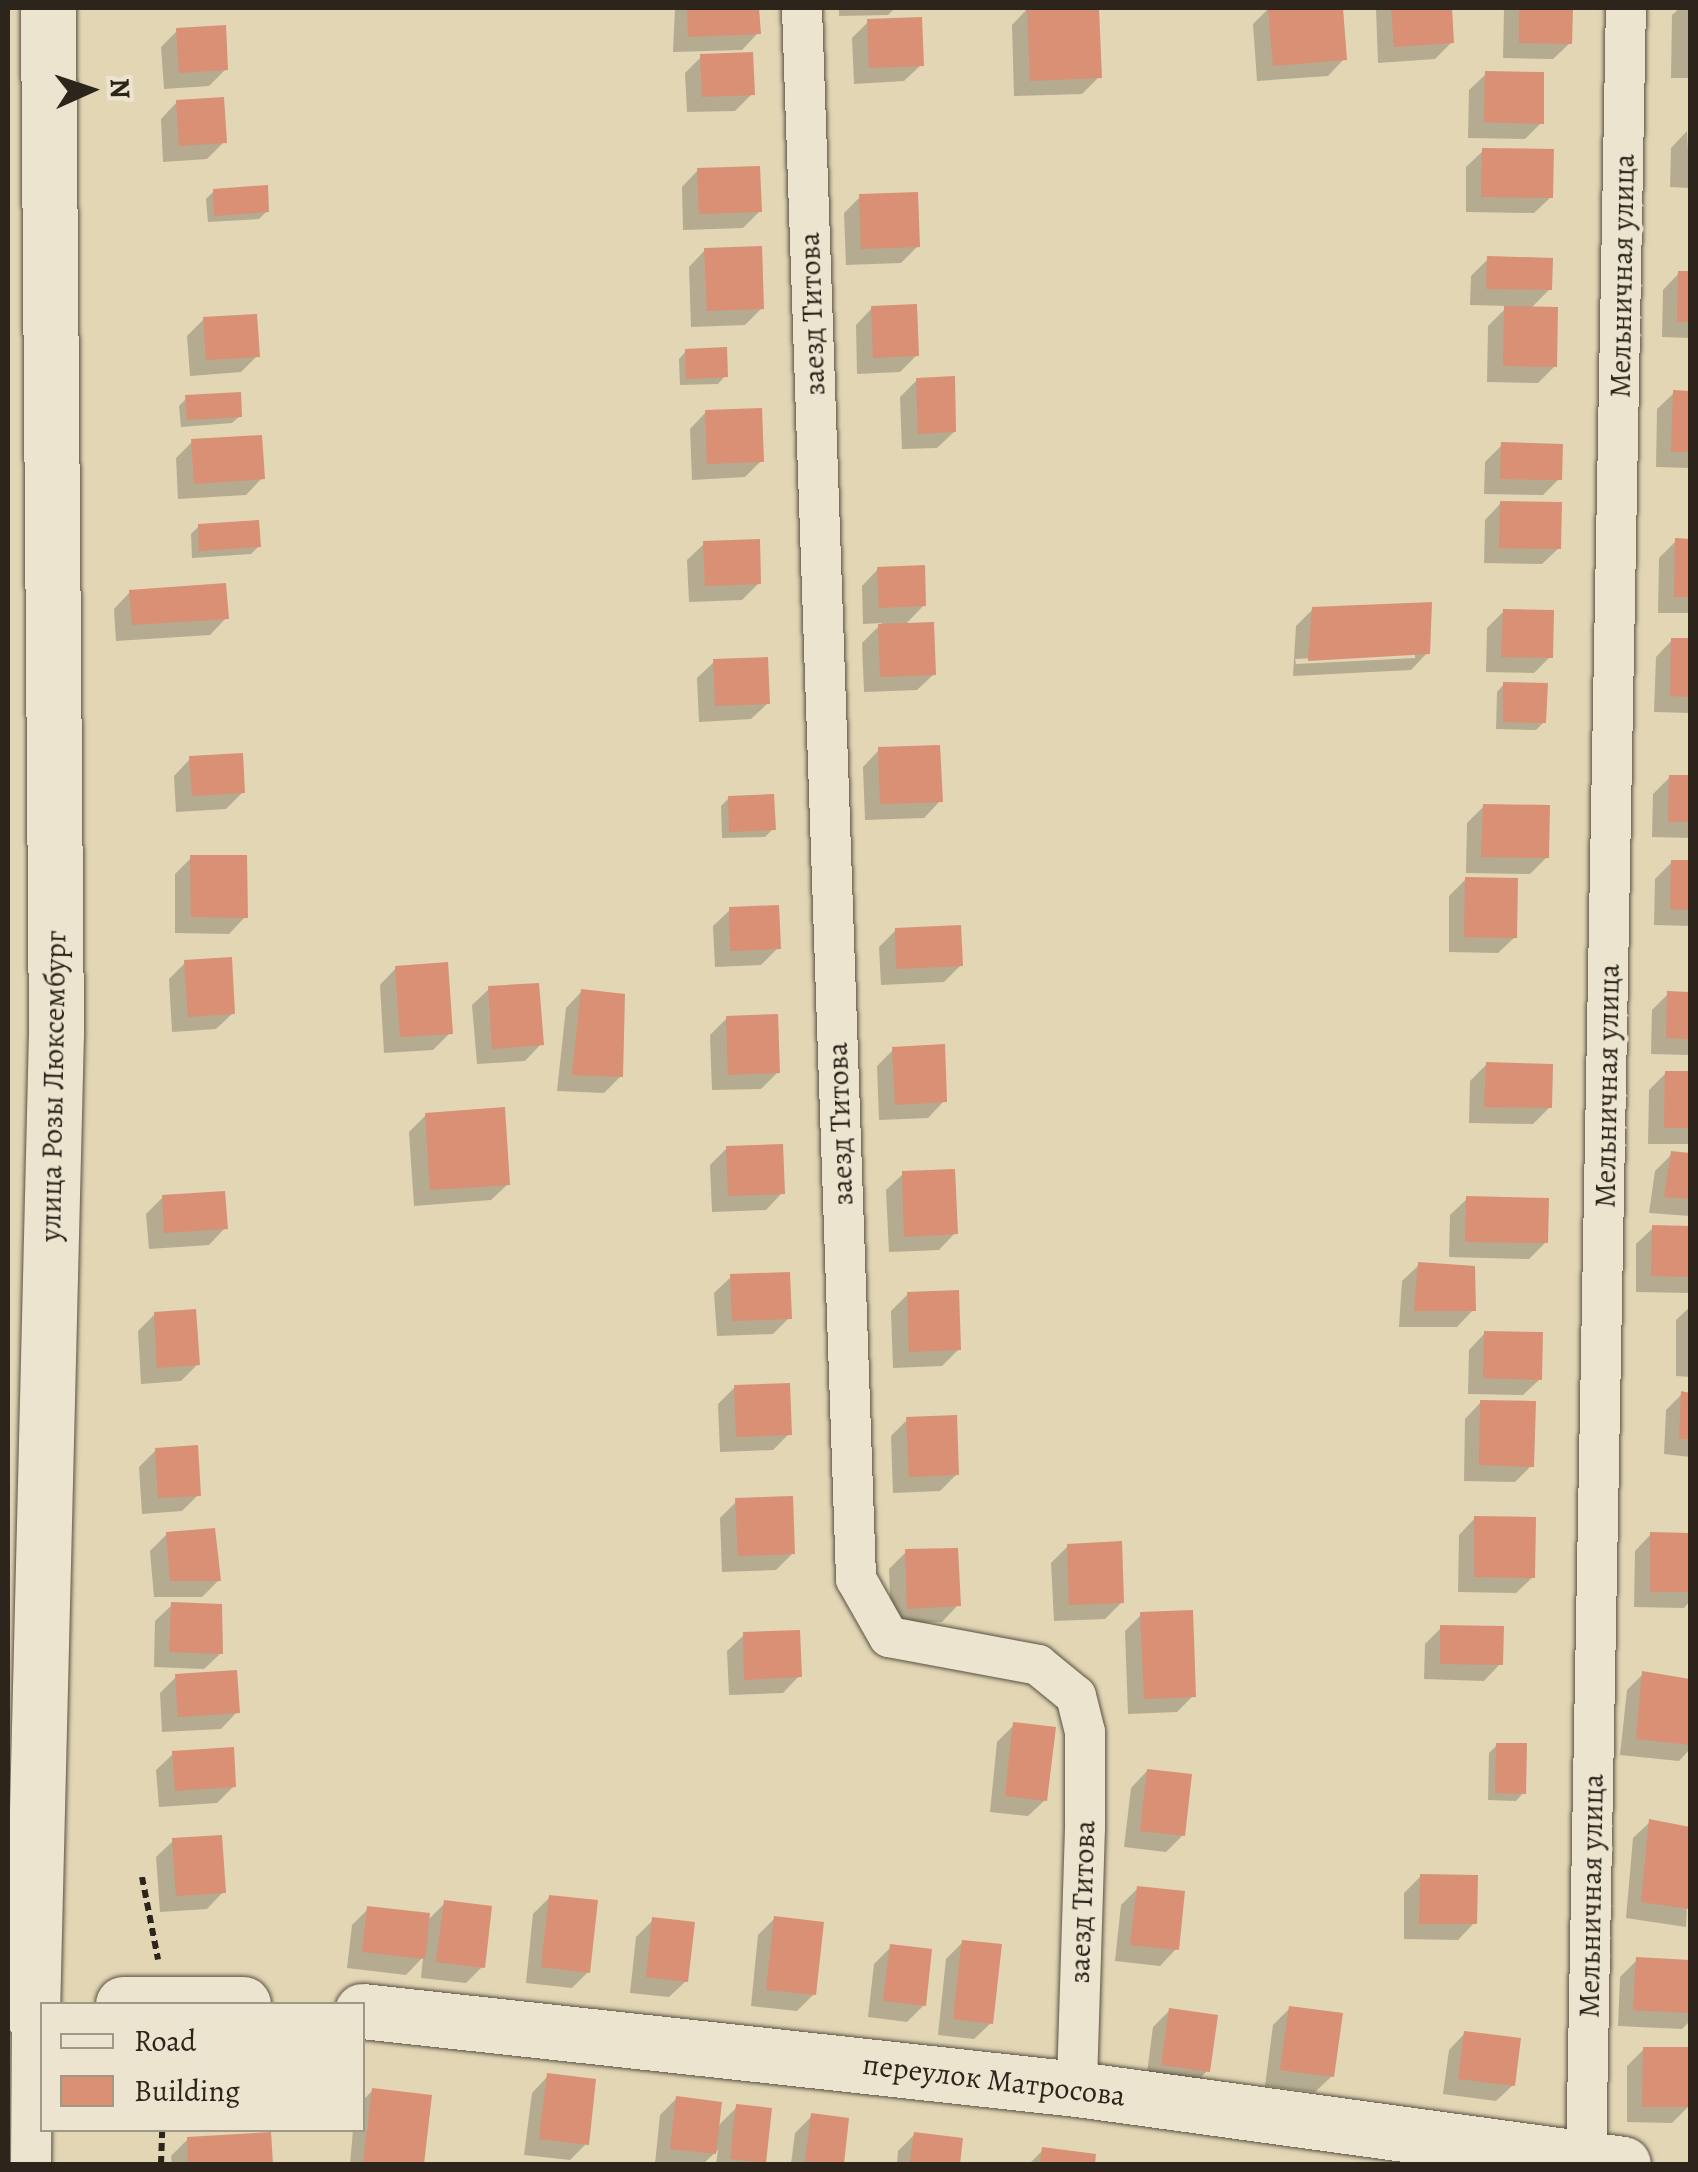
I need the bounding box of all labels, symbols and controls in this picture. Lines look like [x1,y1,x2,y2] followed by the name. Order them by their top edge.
[40,40,140,140] north arrow
[100,77,139,100] text: N
[1602,154,1642,398] street label: Мельничная улица
[791,232,833,396] street label: заезд Титова
[32,930,74,1242] street label: улица Розы Люксембург
[1587,964,1627,1208] street label: Мельничная улица
[819,1042,861,1206] street label: заезд Титова
[1571,1774,1611,2018] street label: Мельничная улица
[1061,1820,1103,1984] street label: заезд Титова
[40,2002,365,2132] legend
[134,2021,196,2061] text: Road
[861,2046,1127,2114] street label: переулок Матросова
[134,2071,240,2111] text: Building

